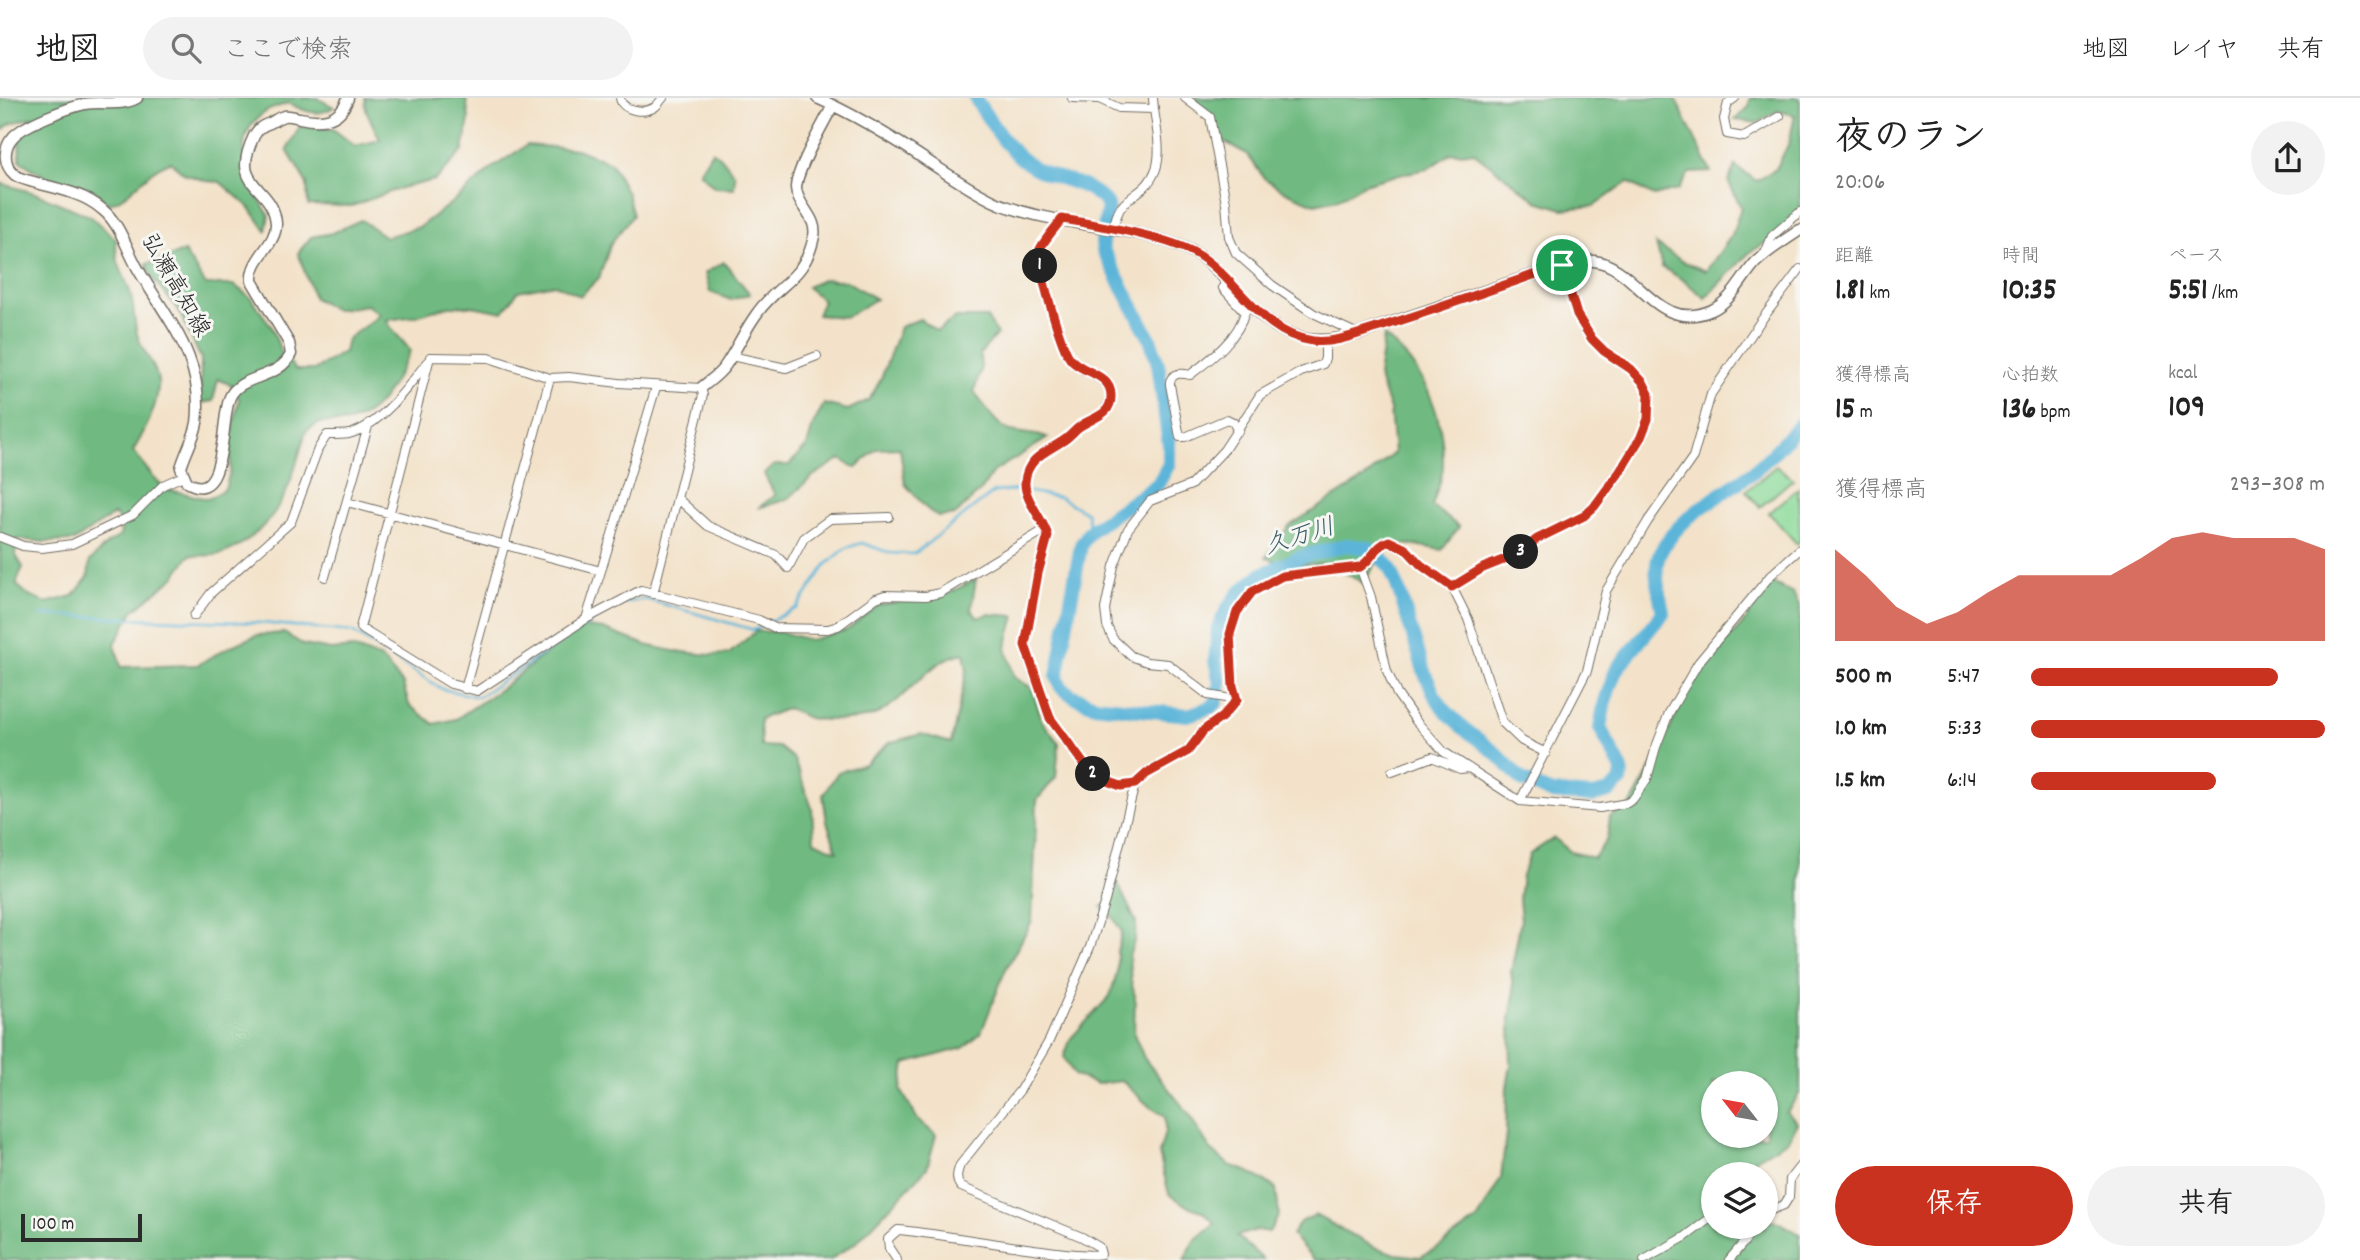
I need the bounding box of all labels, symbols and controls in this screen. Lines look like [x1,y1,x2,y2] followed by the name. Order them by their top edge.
[143,17,633,80] search box
[35,29,101,76] text: 地図
[167,29,205,67] icon: search
[223,33,353,70] text: ここで検索
[2082,34,2130,68] text: 地図
[2168,34,2239,68] text: レイヤ
[2277,34,2325,68] text: 共有
[1835,113,1987,168] text: 夜のラン
[2251,121,2325,195] button: share
[1835,167,1885,200] text: 20:06
[131,228,217,344] street label: 弘瀬高知線
[1532,235,1592,295] pin
[1835,244,1873,271] text: 距離
[2002,244,2040,271] text: 時間
[2168,244,2224,271] text: ペース
[1543,246,1581,284] icon: arrive
[1023,248,1058,284] pin: 1
[1037,252,1042,279] text: 1
[1835,271,1865,314] text: 1.81
[2002,271,2057,314] text: 10:35
[2168,271,2208,314] text: 5:51
[1865,281,1890,308] text: km
[2208,281,2238,308] text: /km
[2168,361,2197,388] text: kcal
[1835,363,1911,390] text: 獲得標高
[2002,363,2059,390] text: 心拍数
[2168,388,2205,431] text: 109
[1835,390,1855,433] text: 15
[2002,390,2036,433] text: 136
[1855,400,1873,427] text: m
[2036,400,2071,427] text: bpm
[2230,469,2325,502] text: 293–308 m
[1835,475,1927,508] text: 獲得標高
[1261,511,1339,565] water label: 久万川
[1504,534,1538,570] pin: 3
[1516,538,1525,565] text: 3
[1835,661,1892,694] text: 500 m
[1947,661,1980,694] text: 5:47
[1835,713,1887,746] text: 1.0 km
[1947,713,1982,746] text: 5:33
[1076,756,1110,792] pin: 2
[1088,760,1097,787] text: 2
[1835,765,1885,798] text: 1.5 km
[1947,765,1977,798] text: 6:14
[1701,1071,1778,1148] north arrow
[1701,1071,1778,1239] map controls
[1701,1162,1778,1239] button: layers
[1835,1166,2073,1246] button: 保存
[2087,1166,2325,1246] button: 共有
[21,1211,142,1243] scale bar
[32,1212,74,1239] text: 100 m

